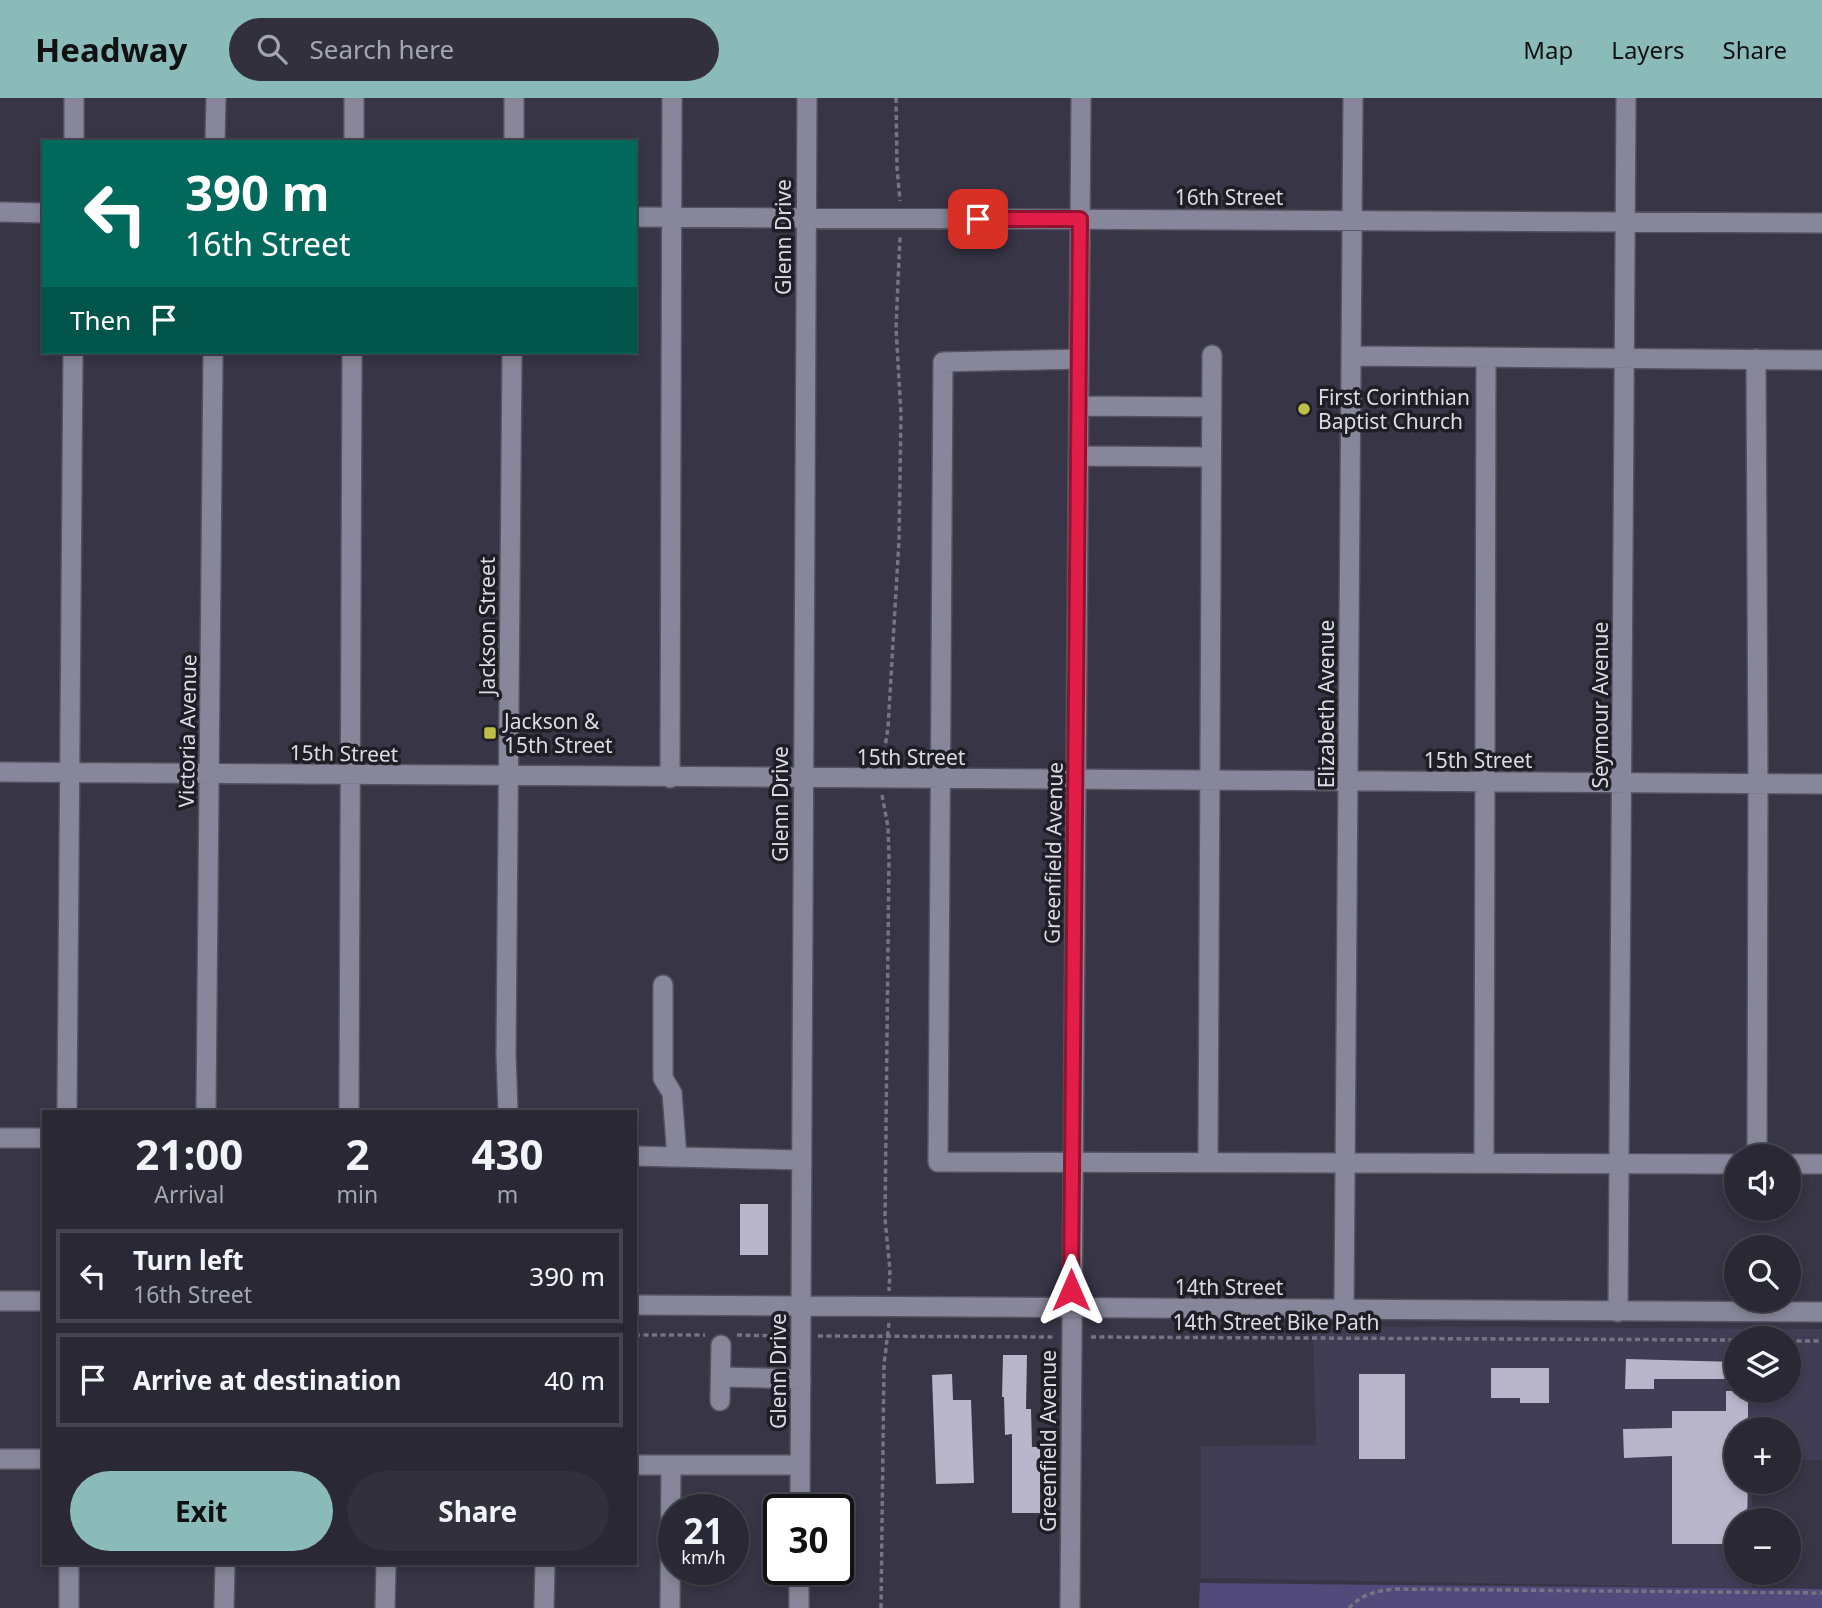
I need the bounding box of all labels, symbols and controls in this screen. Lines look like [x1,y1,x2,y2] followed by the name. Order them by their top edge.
[229,18,719,81] search box
[35,27,187,72] text: Headway
[253,30,291,68] icon: search
[309,31,454,67] text: Search here
[1523,33,1573,66] text: Map
[1611,33,1685,66] text: Layers
[1723,33,1787,66] text: Share
[185,159,330,225] text: 390 m
[70,168,161,259] icon: left
[769,179,797,295] street label: Glenn Drive
[1175,183,1284,211] street label: 16th Street
[948,189,1008,249] pin
[959,200,997,238] icon: arrive
[185,222,351,265] text: 16th Street
[145,301,183,339] icon: arrive
[70,302,131,338] text: Then
[1318,383,1470,435] place label: First Corinthian Baptist Church
[1296,401,1312,417] marker: First Corinthian Baptist Church
[473,556,501,697] street label: Jackson Street
[1312,620,1340,788] street label: Elizabeth Avenue
[1586,622,1614,788] street label: Seymour Avenue
[172,654,202,808] street label: Victoria Avenue
[502,707,613,759] place label: Jackson & 15th Street
[482,725,498,741] marker: Jackson & 15th Street
[289,738,399,768] street label: 15th Street
[857,743,966,771] street label: 15th Street
[766,746,794,862] street label: Glenn Drive
[1424,746,1533,774] street label: 15th Street
[1037,762,1069,944] street label: Greenfield Avenue
[135,1125,243,1182] text: 21:00
[345,1125,369,1182] text: 2
[472,1125,544,1182] text: 430
[1724,1144,1801,1585] map controls
[1724,1144,1801,1221] button: sound
[154,1178,224,1210] text: Arrival
[337,1178,378,1210] text: min
[497,1178,518,1210] text: m
[1724,1235,1801,1312] button: search
[133,1242,244,1278] text: Turn left
[1034,1253,1108,1327] position arrow
[74,1257,112,1295] icon: left
[529,1258,605,1294] text: 390 m
[1175,1273,1284,1301] street label: 14th Street
[133,1278,252,1310] text: 16th Street
[1173,1308,1379,1336] street label: 14th Street Bike Path
[764,1313,792,1429] street label: Glenn Drive
[1724,1326,1801,1403] button: layers
[1034,1350,1062,1532] street label: Greenfield Avenue
[74,1361,112,1399] icon: arrive
[133,1362,402,1398] text: Arrive at destination
[544,1362,605,1398] text: 40 m
[1724,1417,1801,1494] button: +
[70,1471,333,1551] button: Exit
[347,1471,609,1551] button: Share
[763,1494,854,1585] speed limit sign: 30
[683,1507,724,1554] text: 21
[1724,1508,1801,1585] button: −
[681,1545,726,1569] text: km/h

